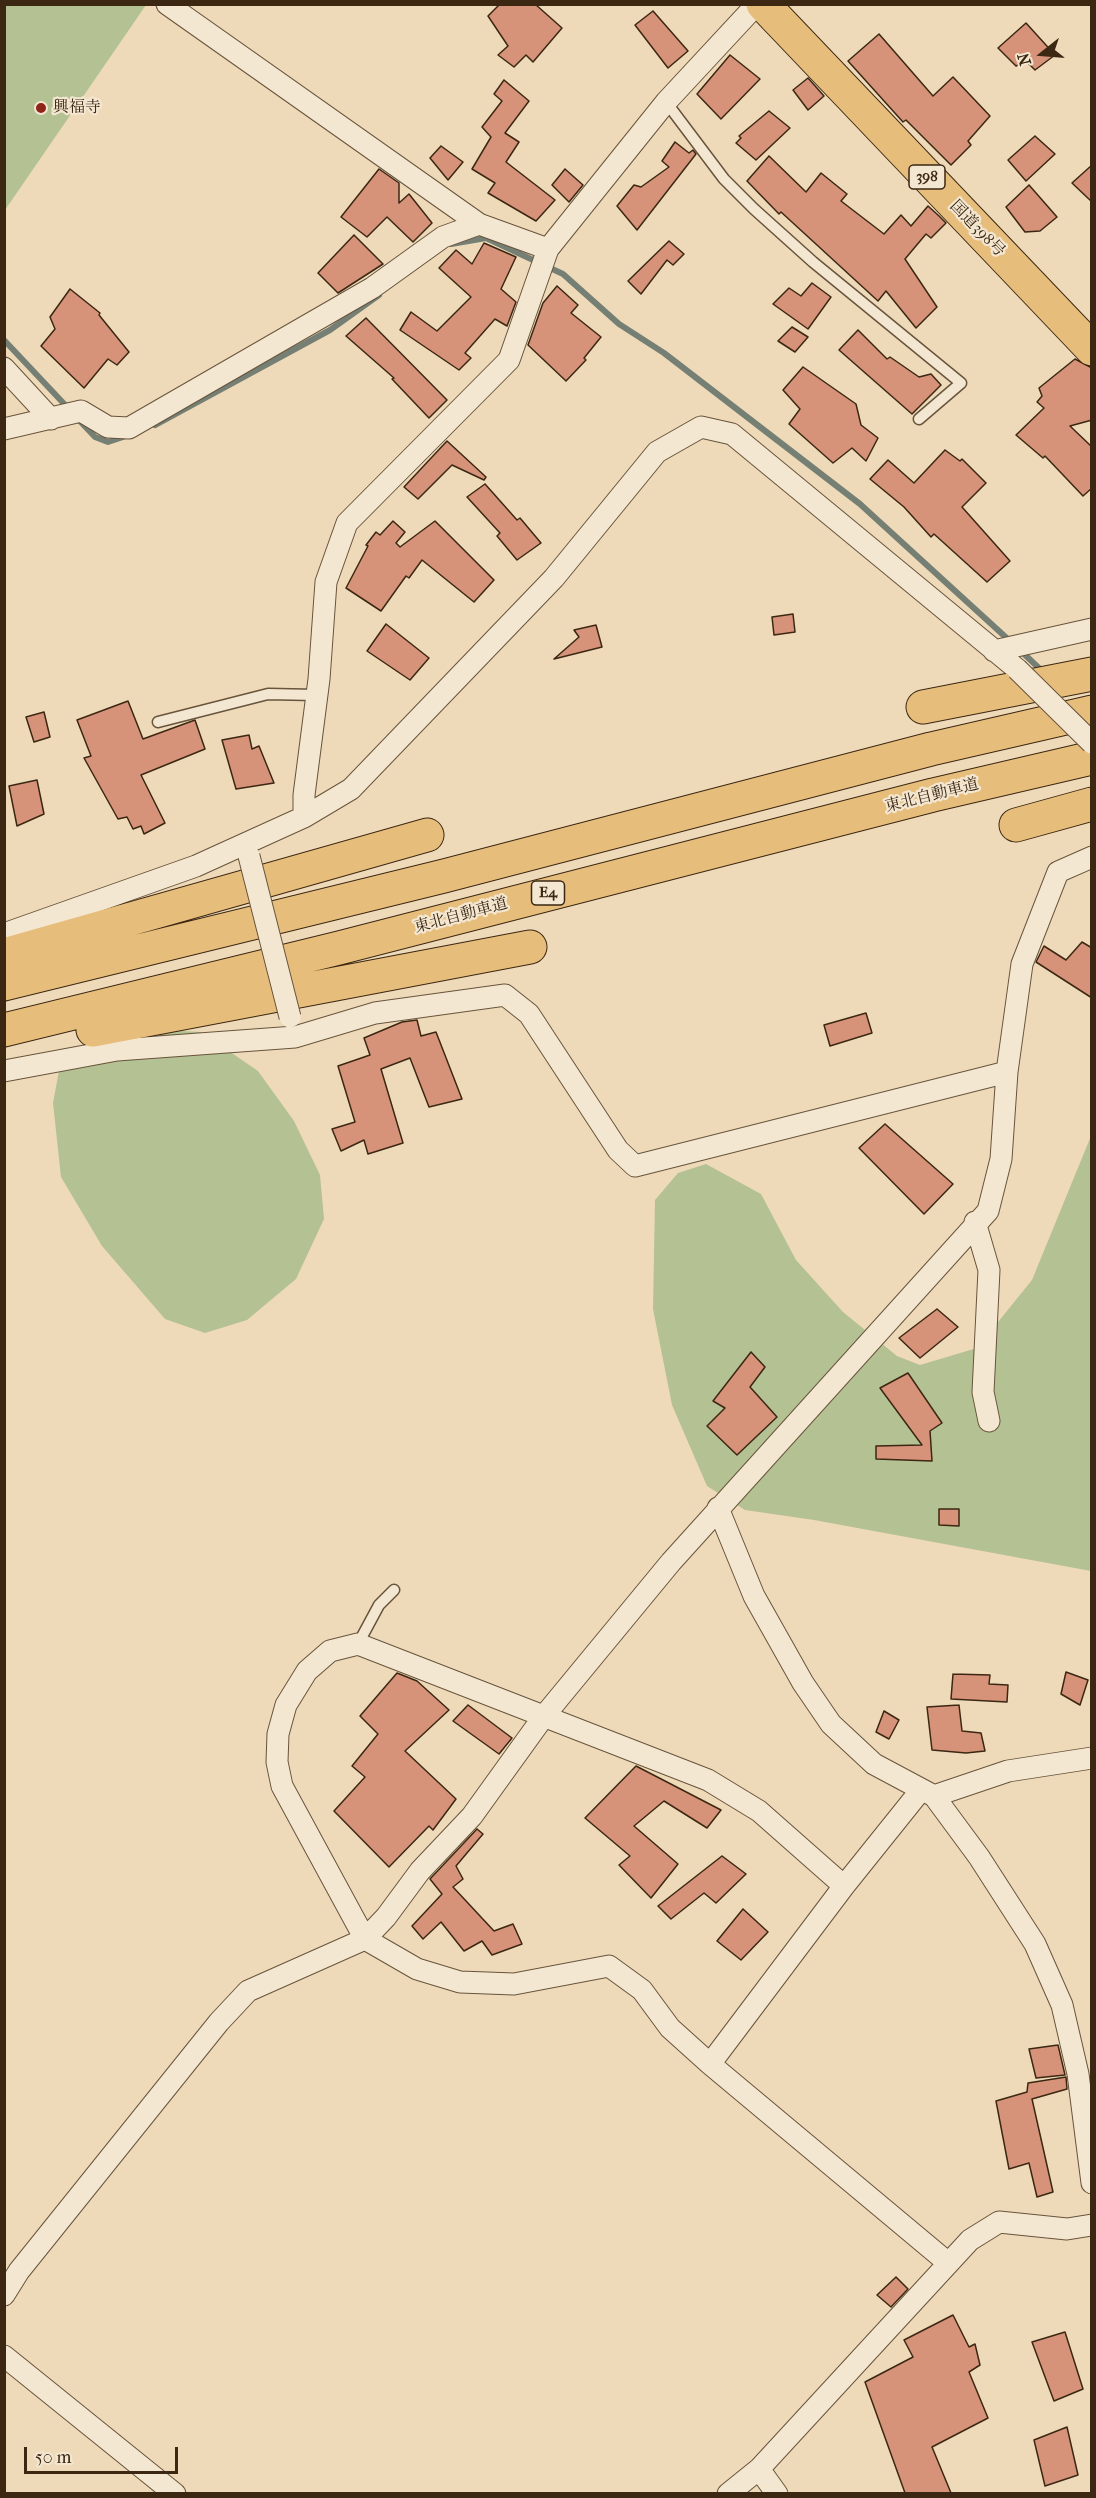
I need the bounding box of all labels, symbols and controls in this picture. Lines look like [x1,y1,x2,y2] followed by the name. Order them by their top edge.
[1012,24,1072,84] north arrow
[1013,51,1035,68] text: N
[53,98,101,118] place label: 興福寺
[34,101,48,115] marker: 興福寺
[909,165,945,189] road number: 398
[945,197,1009,261] street label: 国道398号
[883,775,981,817] street label: 東北自動車道
[532,881,564,905] road number: E4
[412,894,510,938] street label: 東北自動車道
[27,2435,182,2473] scale bar
[35,2447,71,2468] text: 50 m

